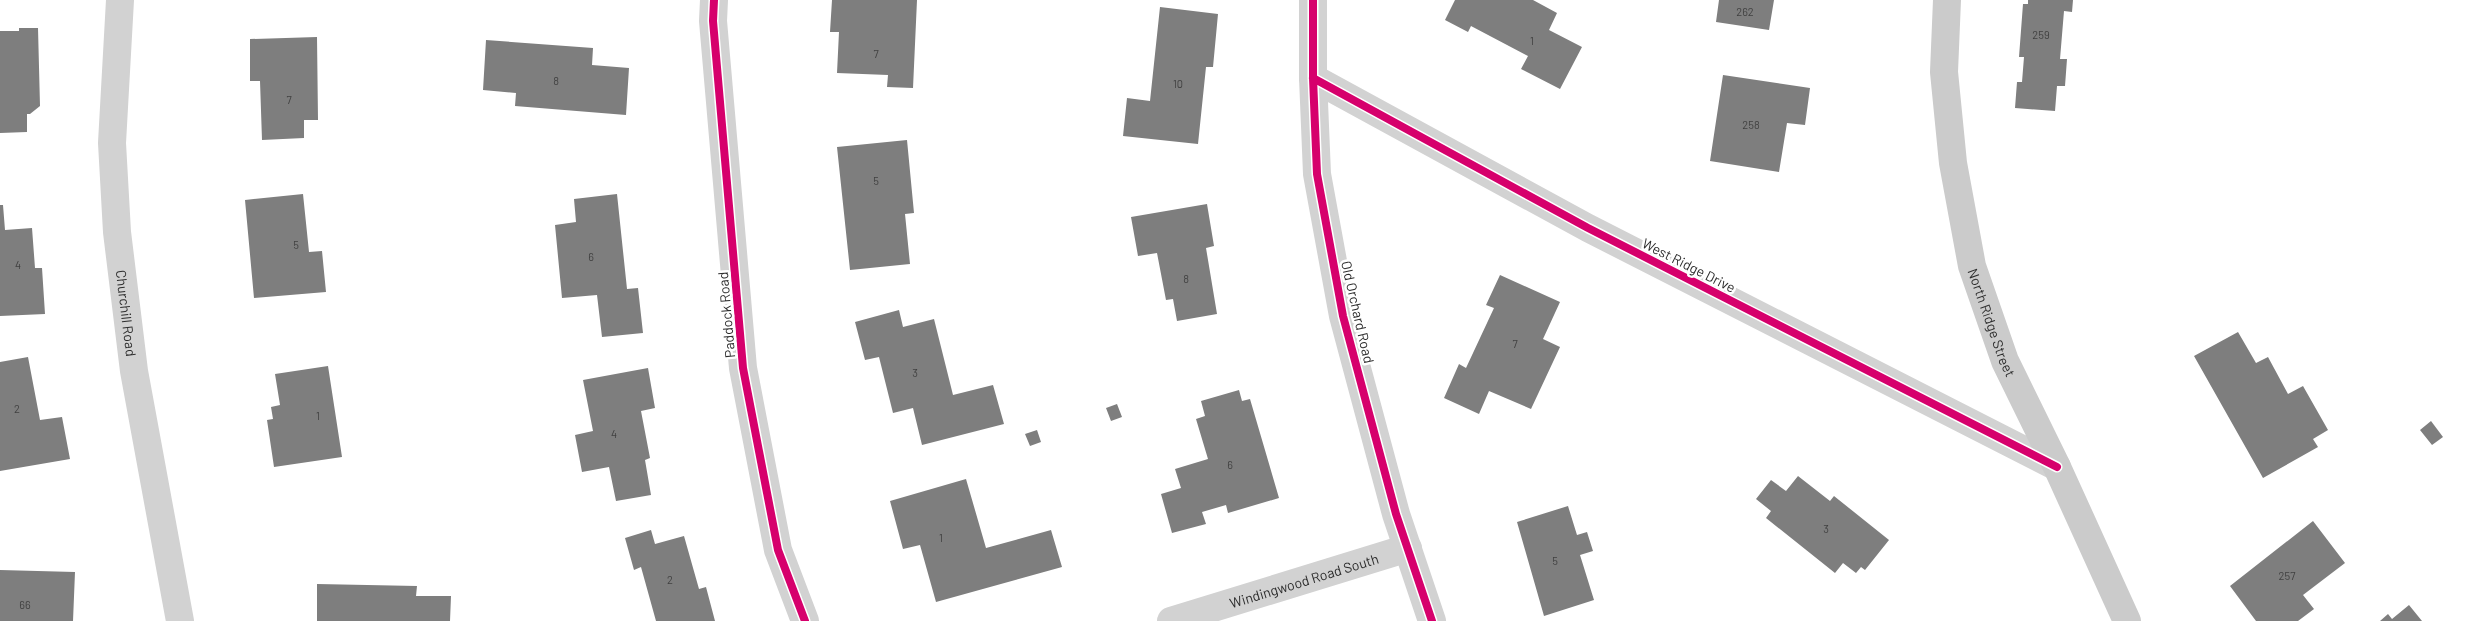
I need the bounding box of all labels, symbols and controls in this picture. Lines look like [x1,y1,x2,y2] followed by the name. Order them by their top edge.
[1736,5,1754,18] house number: 262
[2032,28,2050,41] house number: 259
[1530,34,1534,47] house number: 1
[873,47,879,60] house number: 7
[553,74,559,87] house number: 8
[1173,77,1183,90] house number: 10
[286,93,292,106] house number: 7
[1742,118,1760,131] house number: 258
[873,174,879,187] house number: 5
[1640,234,1738,296] street label: West Ridge Drive
[293,238,299,251] house number: 5
[588,250,594,263] house number: 6
[15,258,21,271] house number: 4
[1338,259,1378,365] street label: Old Orchard Road
[1965,266,2020,379] street label: North Ridge Street
[113,269,141,357] street label: Churchill Road
[714,271,738,359] street label: Paddock Road
[1183,272,1189,285] house number: 8
[1512,337,1518,350] house number: 7
[912,366,918,379] house number: 3
[14,402,20,415] house number: 2
[316,409,320,422] house number: 1
[611,427,617,440] house number: 4
[1227,458,1233,471] house number: 6
[1823,522,1829,535] house number: 3
[939,531,943,544] house number: 1
[1227,549,1380,611] street label: Windingwood Road South
[1552,554,1558,567] house number: 5
[2279,569,2295,582] house number: 257
[667,573,673,586] house number: 2
[19,598,31,611] house number: 66

